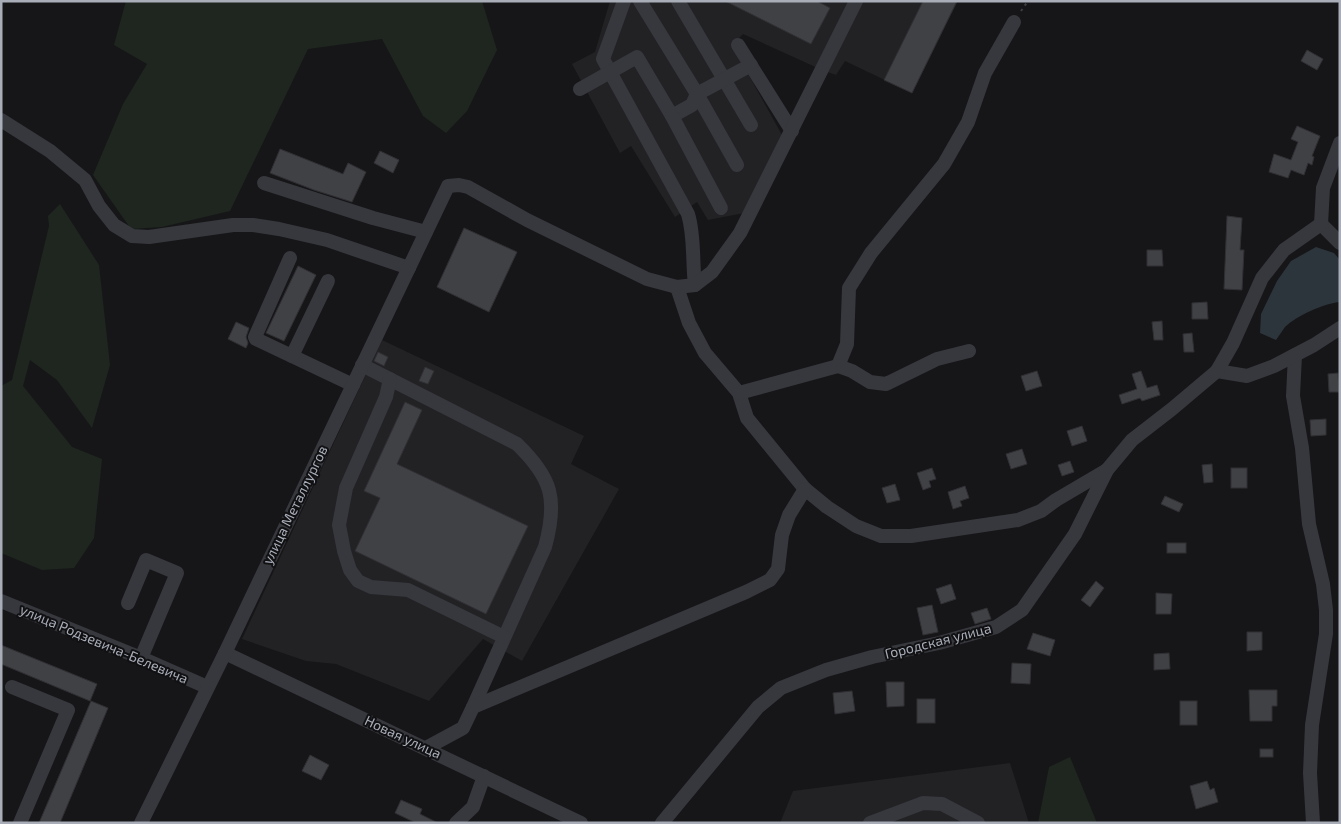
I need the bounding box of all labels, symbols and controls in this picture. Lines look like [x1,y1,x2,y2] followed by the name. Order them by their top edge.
[258,443,331,567] street label: улица Металлургов
[18,600,191,687] street label: улица Родзевича-Белевича
[883,619,993,662] street label: Городская улица
[362,711,444,762] street label: Новая улица

